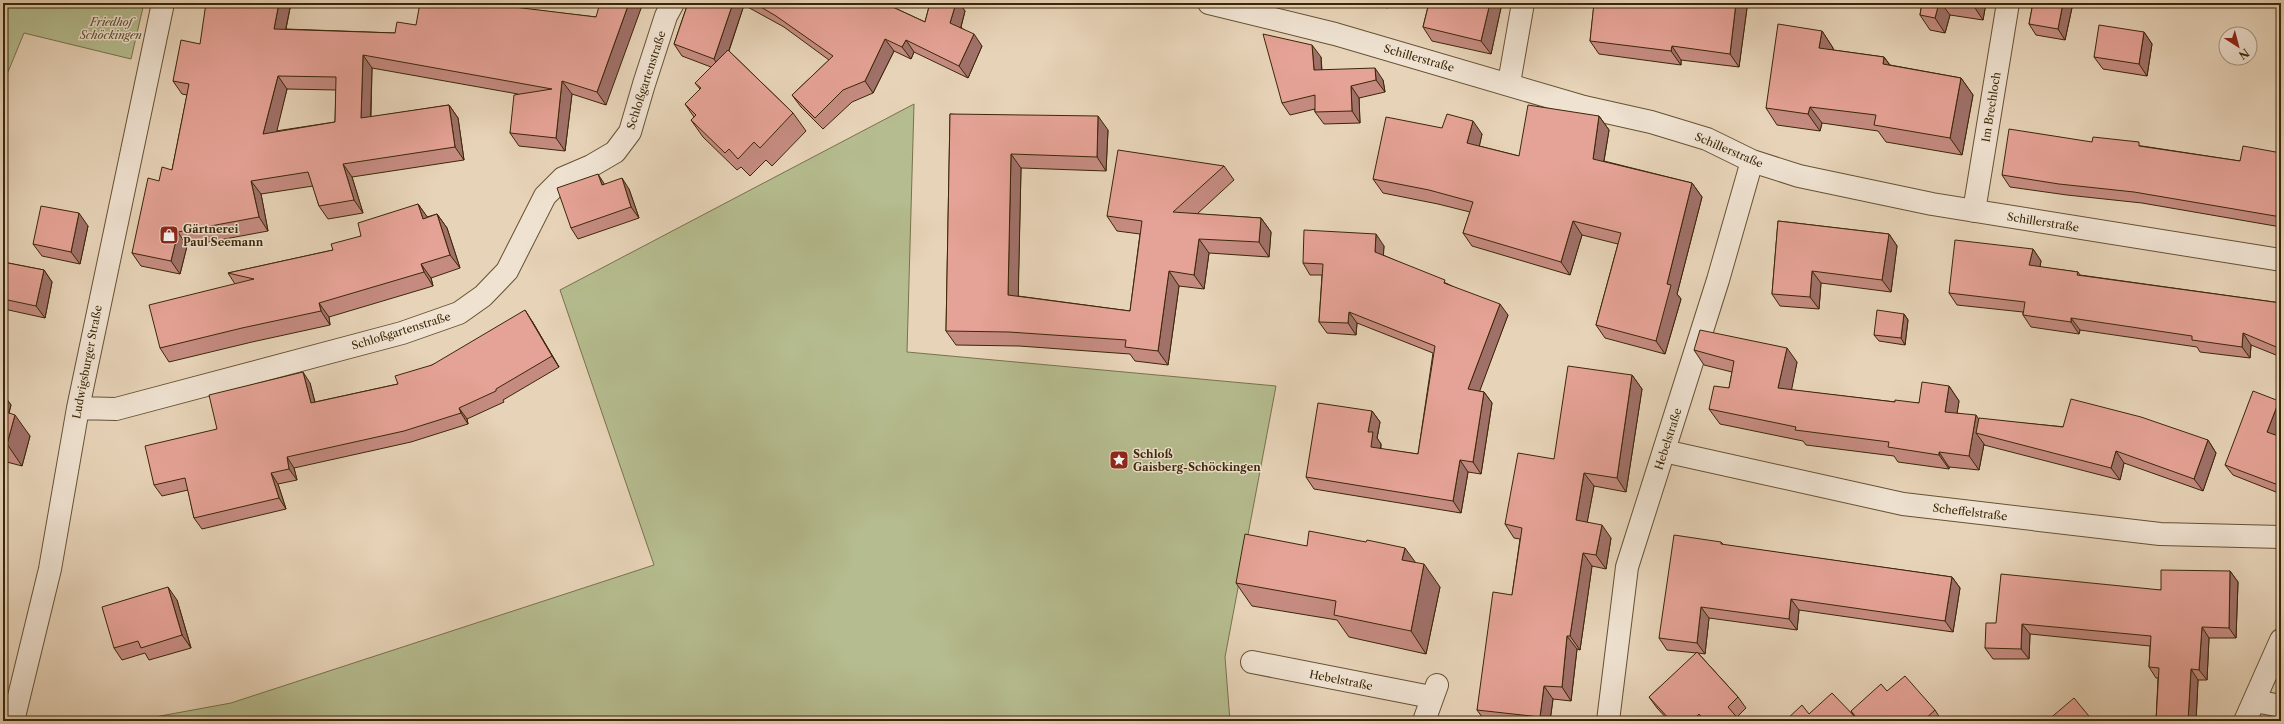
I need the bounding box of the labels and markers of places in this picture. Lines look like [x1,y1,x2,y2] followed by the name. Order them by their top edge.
[183,222,264,249] place label: Gärtnerei Paul Seemann
[158,224,180,246] shop icon: Gärtnerei Paul Seemann
[1133,447,1261,474] place label: Schloß Gaisberg-Schöckingen
[1108,449,1130,471] place icon: Schloß Gaisberg-Schöckingen

